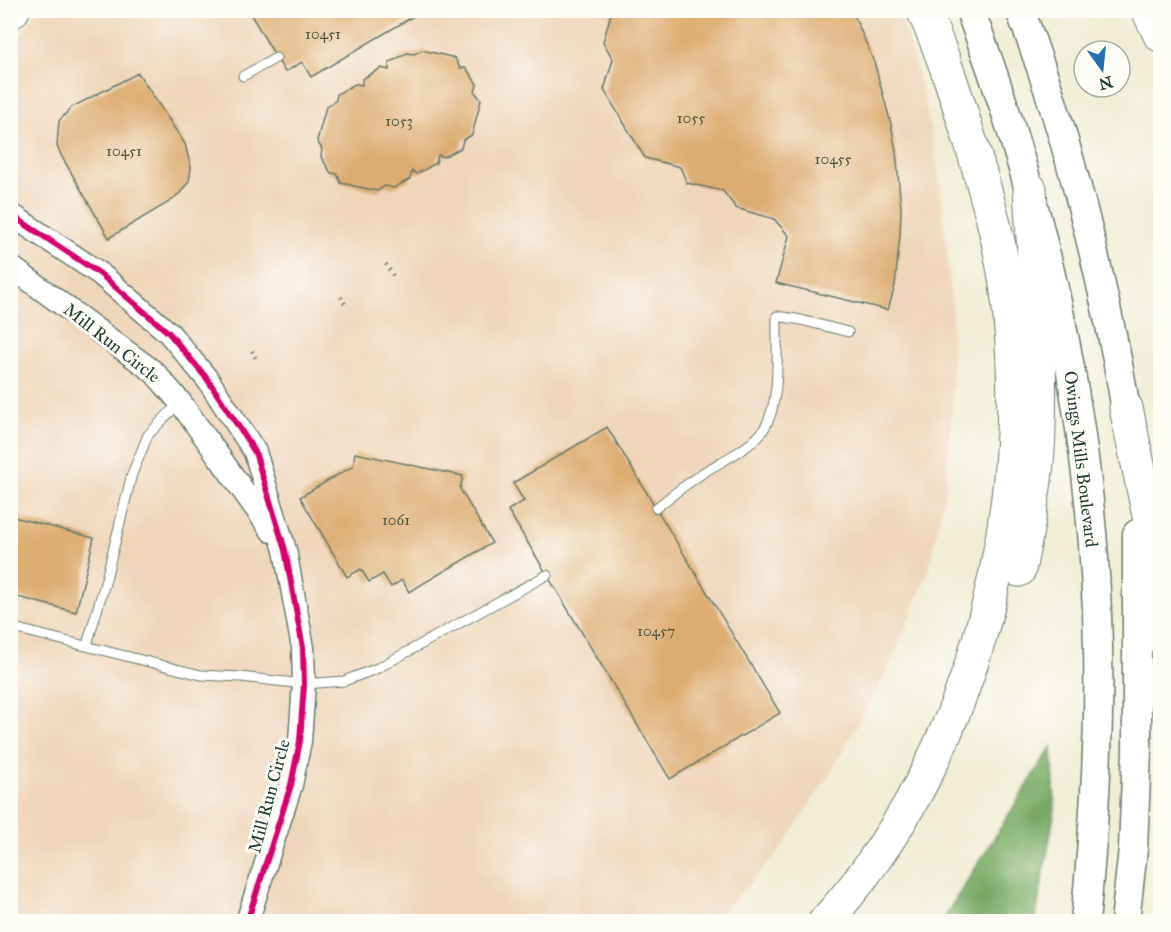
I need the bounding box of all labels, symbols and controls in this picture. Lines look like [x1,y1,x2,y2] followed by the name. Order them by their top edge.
[305,25,341,43] house number: 10451
[1072,39,1132,99] north arrow
[1096,72,1115,94] text: N
[677,109,705,127] house number: 1055
[385,112,413,130] house number: 1053
[106,142,142,160] house number: 10451
[815,150,851,168] house number: 10455
[59,298,165,388] street label: Mill Run Circle
[1058,370,1103,549] street label: Owings Mills Boulevard
[382,511,410,529] house number: 1061
[637,622,675,640] house number: 10457
[243,737,295,855] street label: Mill Run Circle

